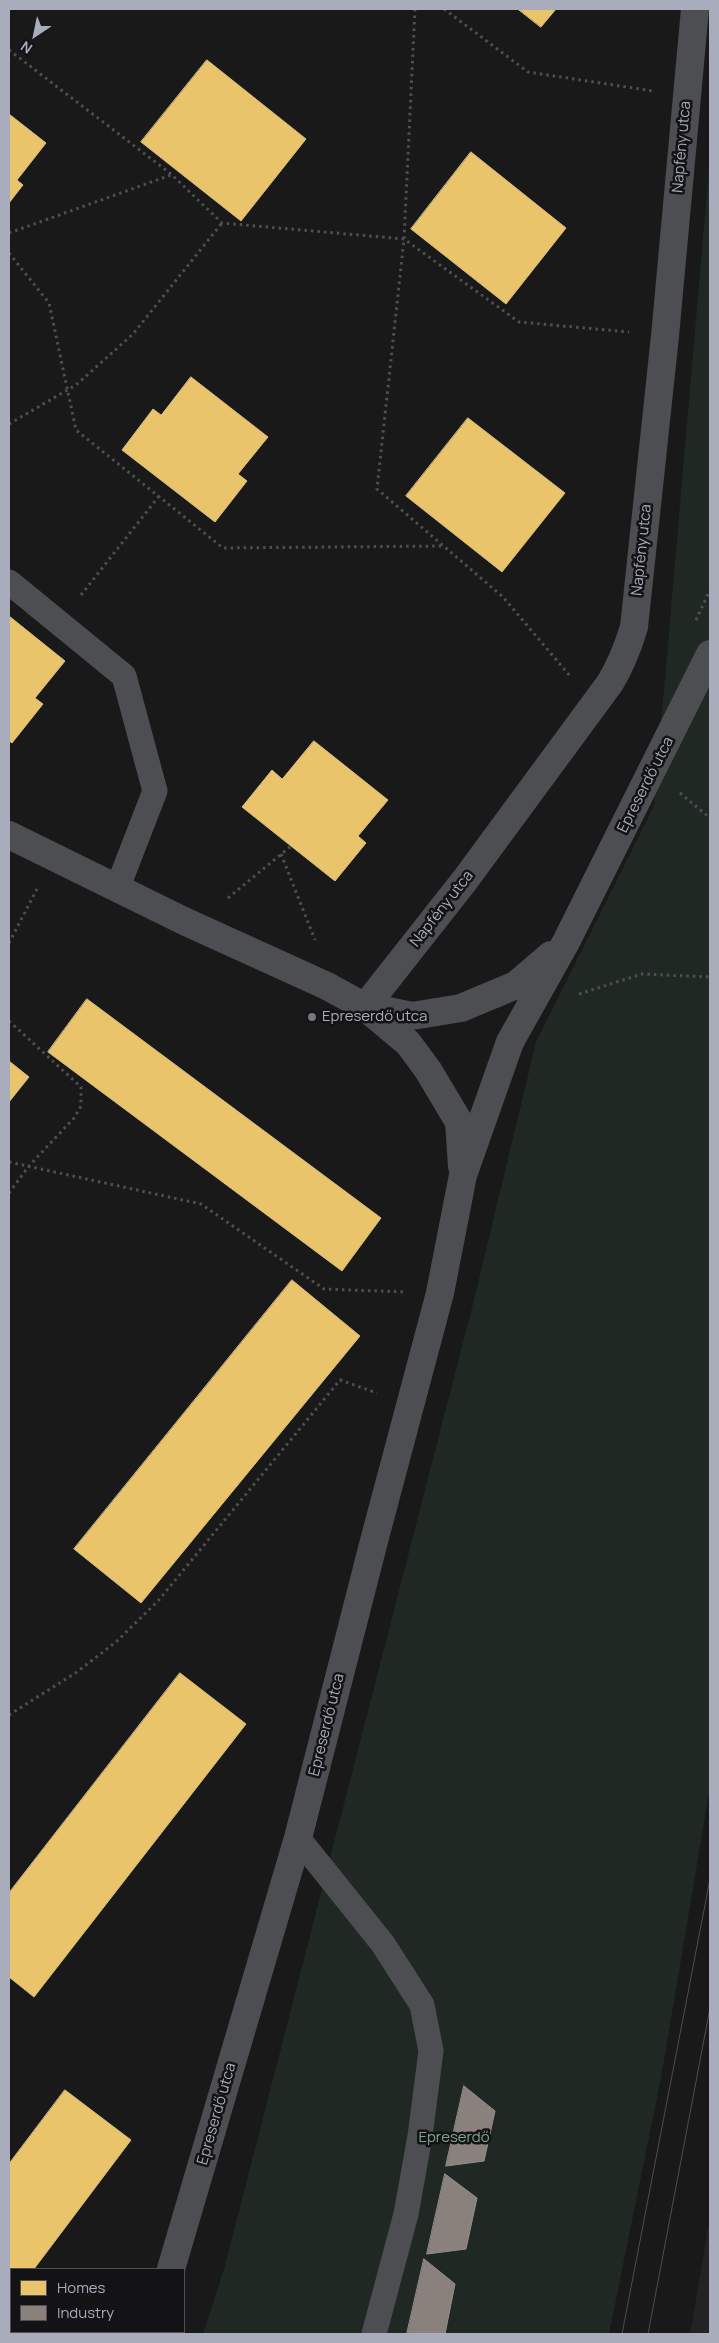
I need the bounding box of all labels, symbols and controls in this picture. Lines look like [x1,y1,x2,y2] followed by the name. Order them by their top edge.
[10,10,60,60] north arrow
[17,37,36,59] text: N
[669,100,695,194] street label: Napfény utca
[628,503,656,597] street label: Napfény utca
[614,734,678,836] street label: Epreserdő utca
[407,867,477,951] street label: Napfény utca
[322,1008,427,1026] place label: Epreserdő utca
[306,1011,318,1023] marker: Epreserdő utca
[306,1672,348,1778] street label: Epreserdő utca
[194,2061,240,2167] street label: Epreserdő utca
[418,2129,490,2147] park label: Epreserdő
[10,2268,185,2333] legend
[57,2277,105,2298] text: Homes
[57,2302,114,2323] text: Industry

